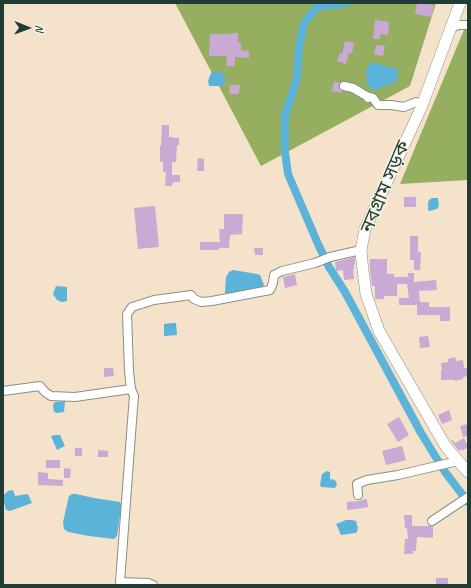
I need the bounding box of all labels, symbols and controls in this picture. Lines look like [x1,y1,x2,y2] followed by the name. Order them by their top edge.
[8,8,48,48] north arrow
[33,25,47,32] text: N
[356,137,416,237] street label: নবগ্রাম সড়ক

